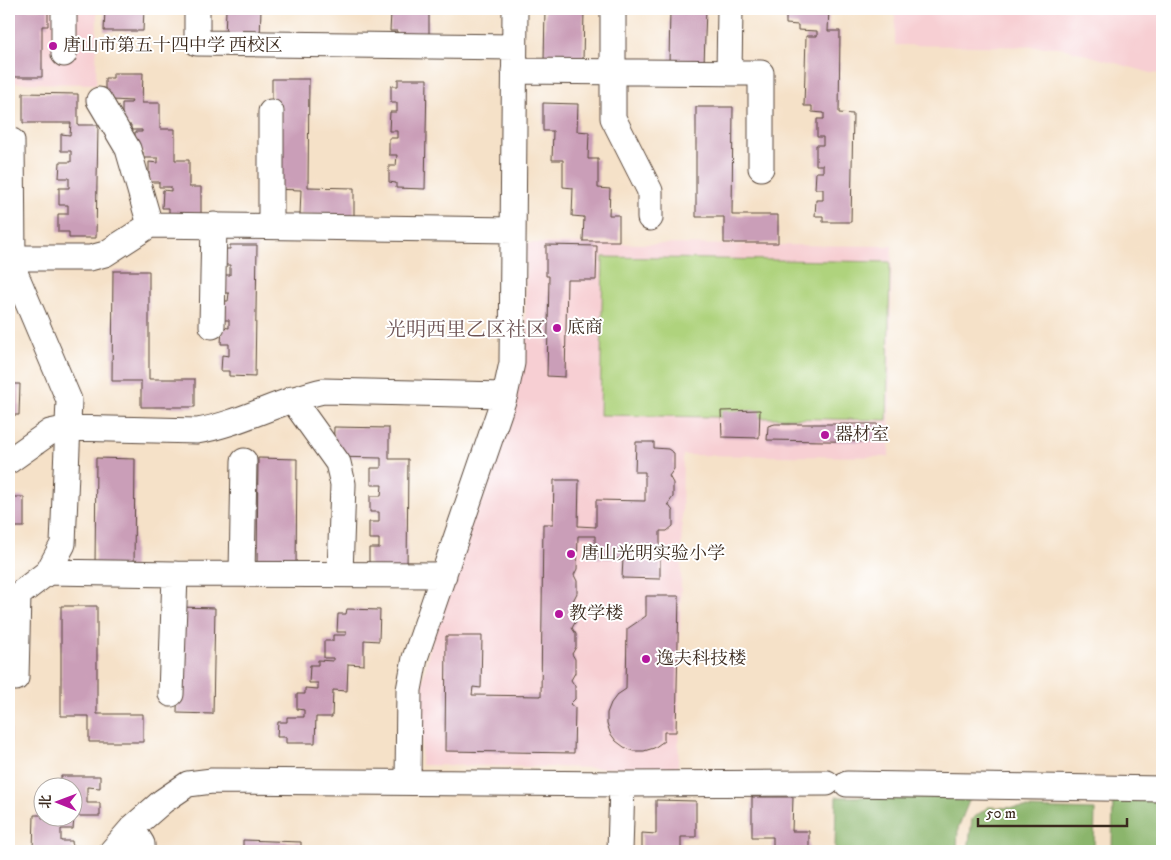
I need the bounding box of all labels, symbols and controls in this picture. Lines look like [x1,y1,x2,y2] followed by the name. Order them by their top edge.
[63,35,283,57] place label: 唐山市第五十四中学 西校区
[47,40,59,52] marker: 唐山市第五十四中学 西校区
[567,317,603,339] place label: 底商
[386,318,546,343] district label: 光明西里乙区社区
[551,322,563,334] marker: 底商
[835,424,889,446] place label: 器材室
[819,429,831,441] marker: 器材室
[581,543,725,565] place label: 唐山光明实验小学
[565,548,577,560] marker: 唐山光明实验小学
[569,603,623,625] place label: 教学楼
[553,608,565,620] marker: 教学楼
[656,648,746,670] place label: 逸夫科技楼
[640,653,652,665] marker: 逸夫科技楼
[32,778,82,828] north arrow
[37,795,55,809] text: 北
[978,795,1127,827] scale bar
[986,804,1016,823] text: 50 m

